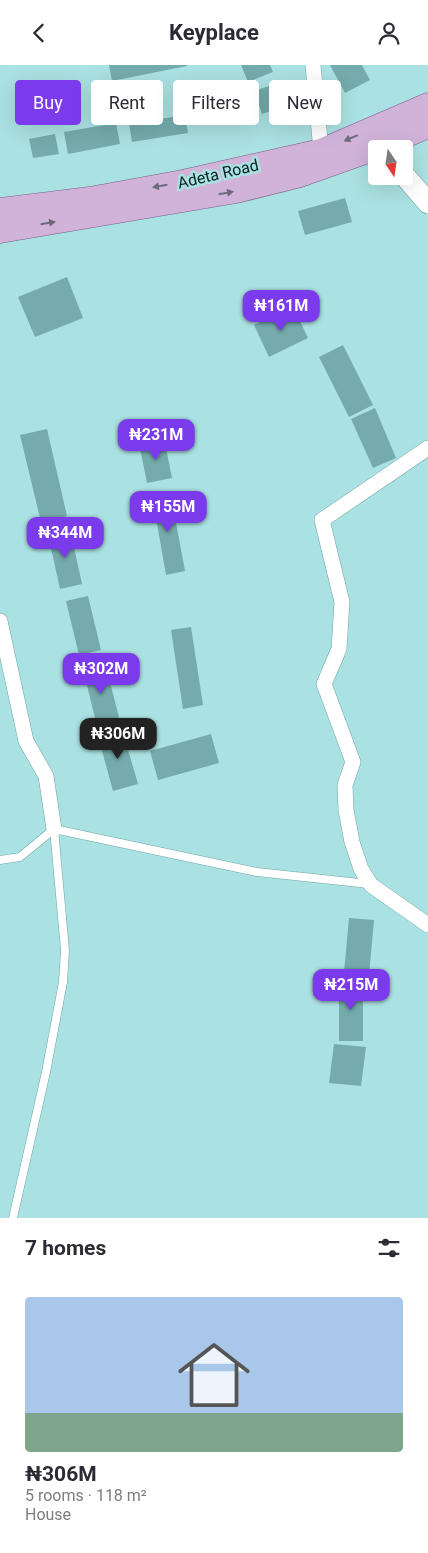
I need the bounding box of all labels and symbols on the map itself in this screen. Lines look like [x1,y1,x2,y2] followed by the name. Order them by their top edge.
[344,135,358,143] one-way arrow
[368,140,412,185] north arrow
[176,155,260,193] street label: Adeta Road
[151,183,167,191] one-way arrow
[218,188,234,196] one-way arrow
[40,219,56,227] one-way arrow
[246,289,316,332] pin: ₦161M
[121,419,191,461] pin: ₦231M
[133,491,203,533] pin: ₦155M
[30,517,100,559] pin: ₦344M
[66,653,136,695] pin: ₦302M
[83,717,153,760] pin: ₦306M
[316,969,386,1011] pin: ₦215M

